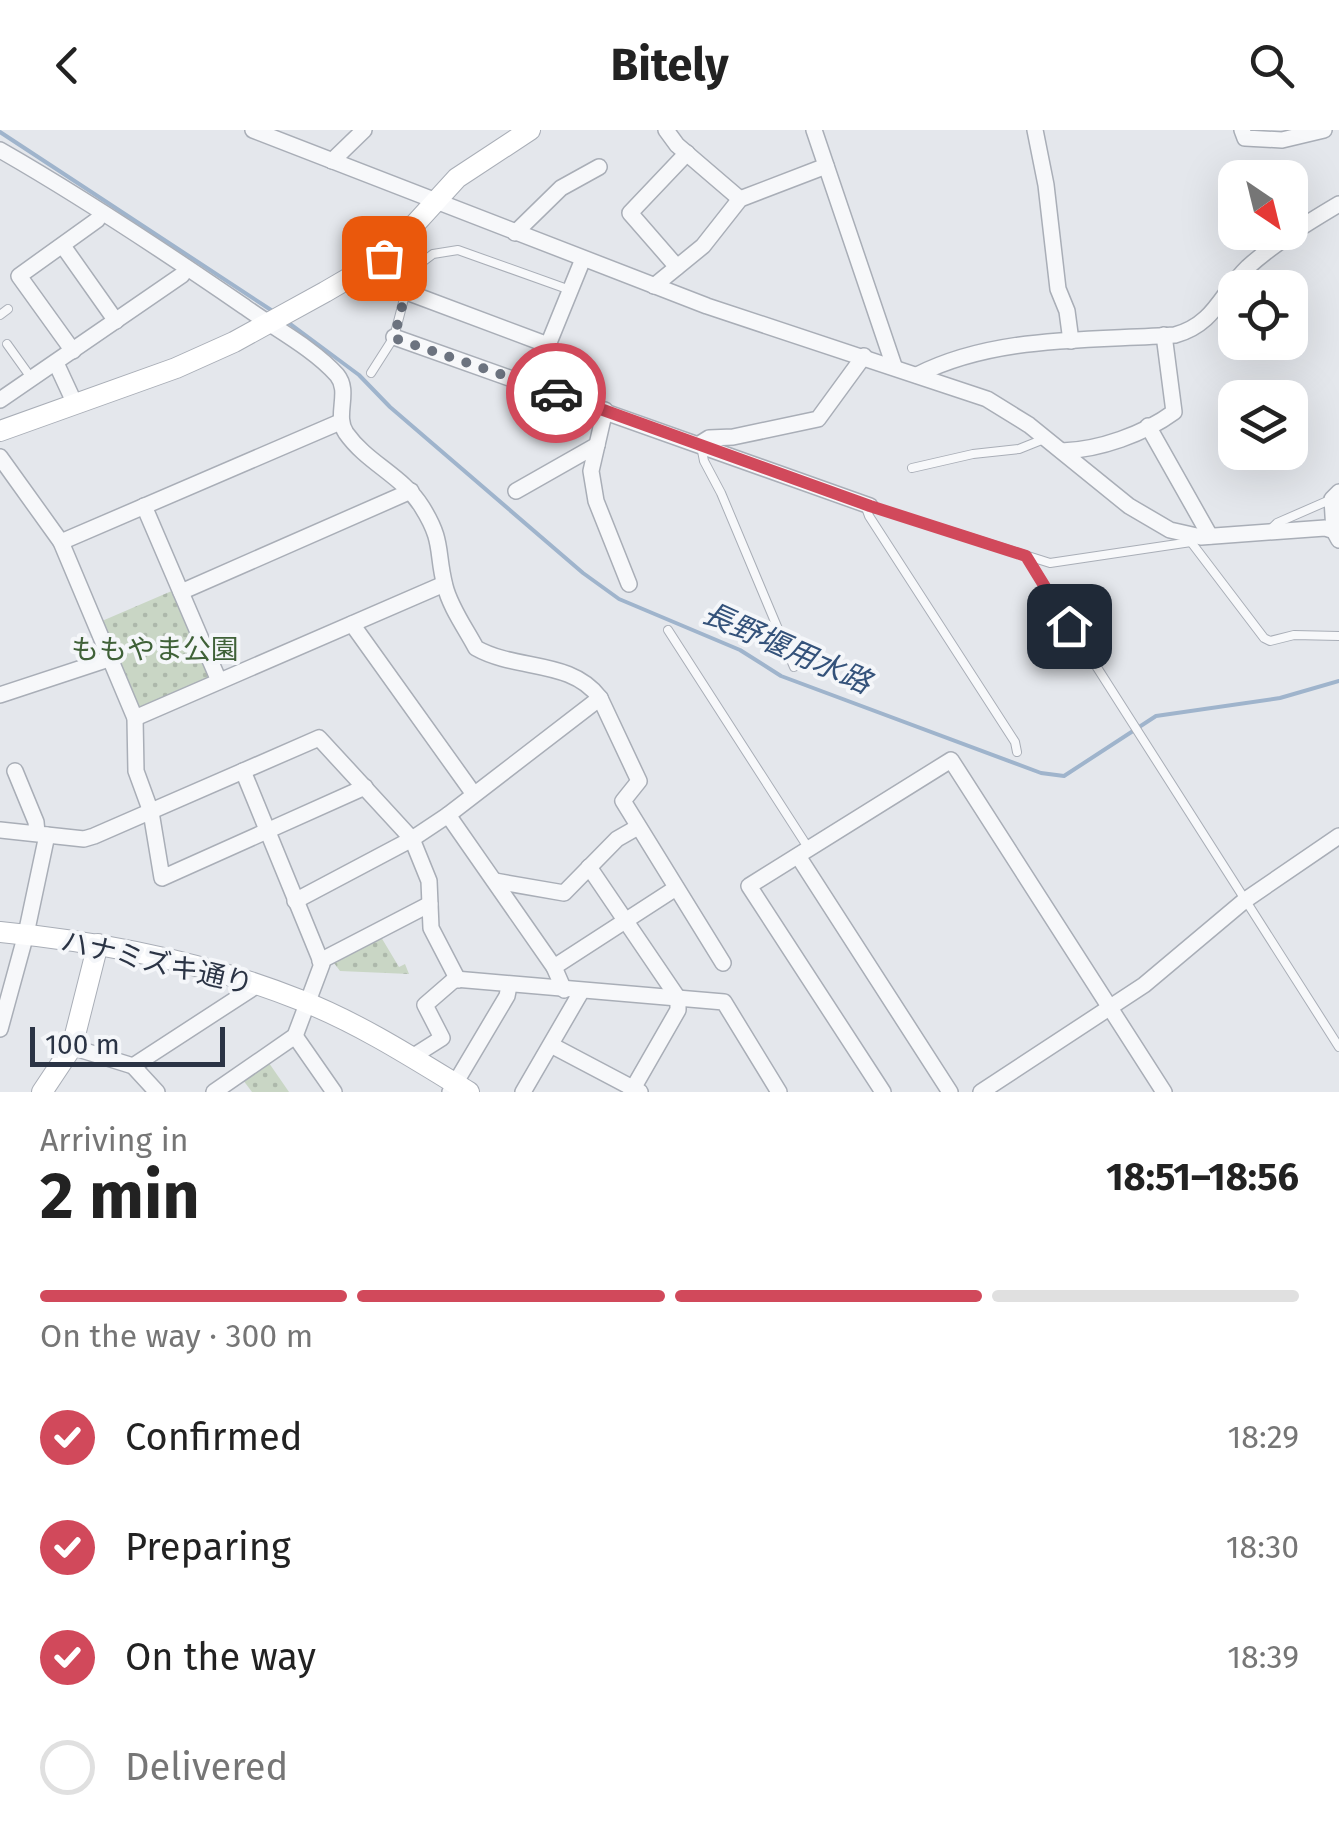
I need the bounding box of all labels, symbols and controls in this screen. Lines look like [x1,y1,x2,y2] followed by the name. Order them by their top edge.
[40,38,95,93] icon: back
[610,38,729,92] text: Bitely
[1244,38,1299,93] icon: search
[1218,160,1308,250] north arrow
[1218,160,1308,470] map controls
[342,216,427,301] pin
[357,231,412,286] icon: bag
[1218,270,1308,360] button: locate
[506,343,606,443] courier
[529,366,584,421] icon: car
[1218,380,1308,470] button: layers
[1027,584,1112,669] pin
[697,595,879,702] water label: 長野堰用水路
[1042,599,1097,654] icon: home
[71,633,239,666] park label: ももやま公園
[58,924,256,1001] street label: ハナミズキ通り
[30,1022,225,1066] scale bar
[45,1028,120,1061] text: 100 m
[40,1121,188,1159] text: Arriving in
[1106,1154,1299,1200] text: 18:51–18:56
[40,1157,200,1235] text: 2 min
[40,1317,313,1355] text: On the way · 300 m
[40,1410,95,1465] icon: check
[125,1414,303,1460] text: Confirmed
[1228,1418,1299,1456] text: 18:29
[40,1520,95,1575] icon: check
[125,1524,291,1570] text: Preparing
[1226,1528,1299,1566] text: 18:30
[40,1630,95,1685] icon: check
[125,1634,316,1680] text: On the way
[1227,1638,1299,1676] text: 18:39
[125,1744,288,1790] text: Delivered

